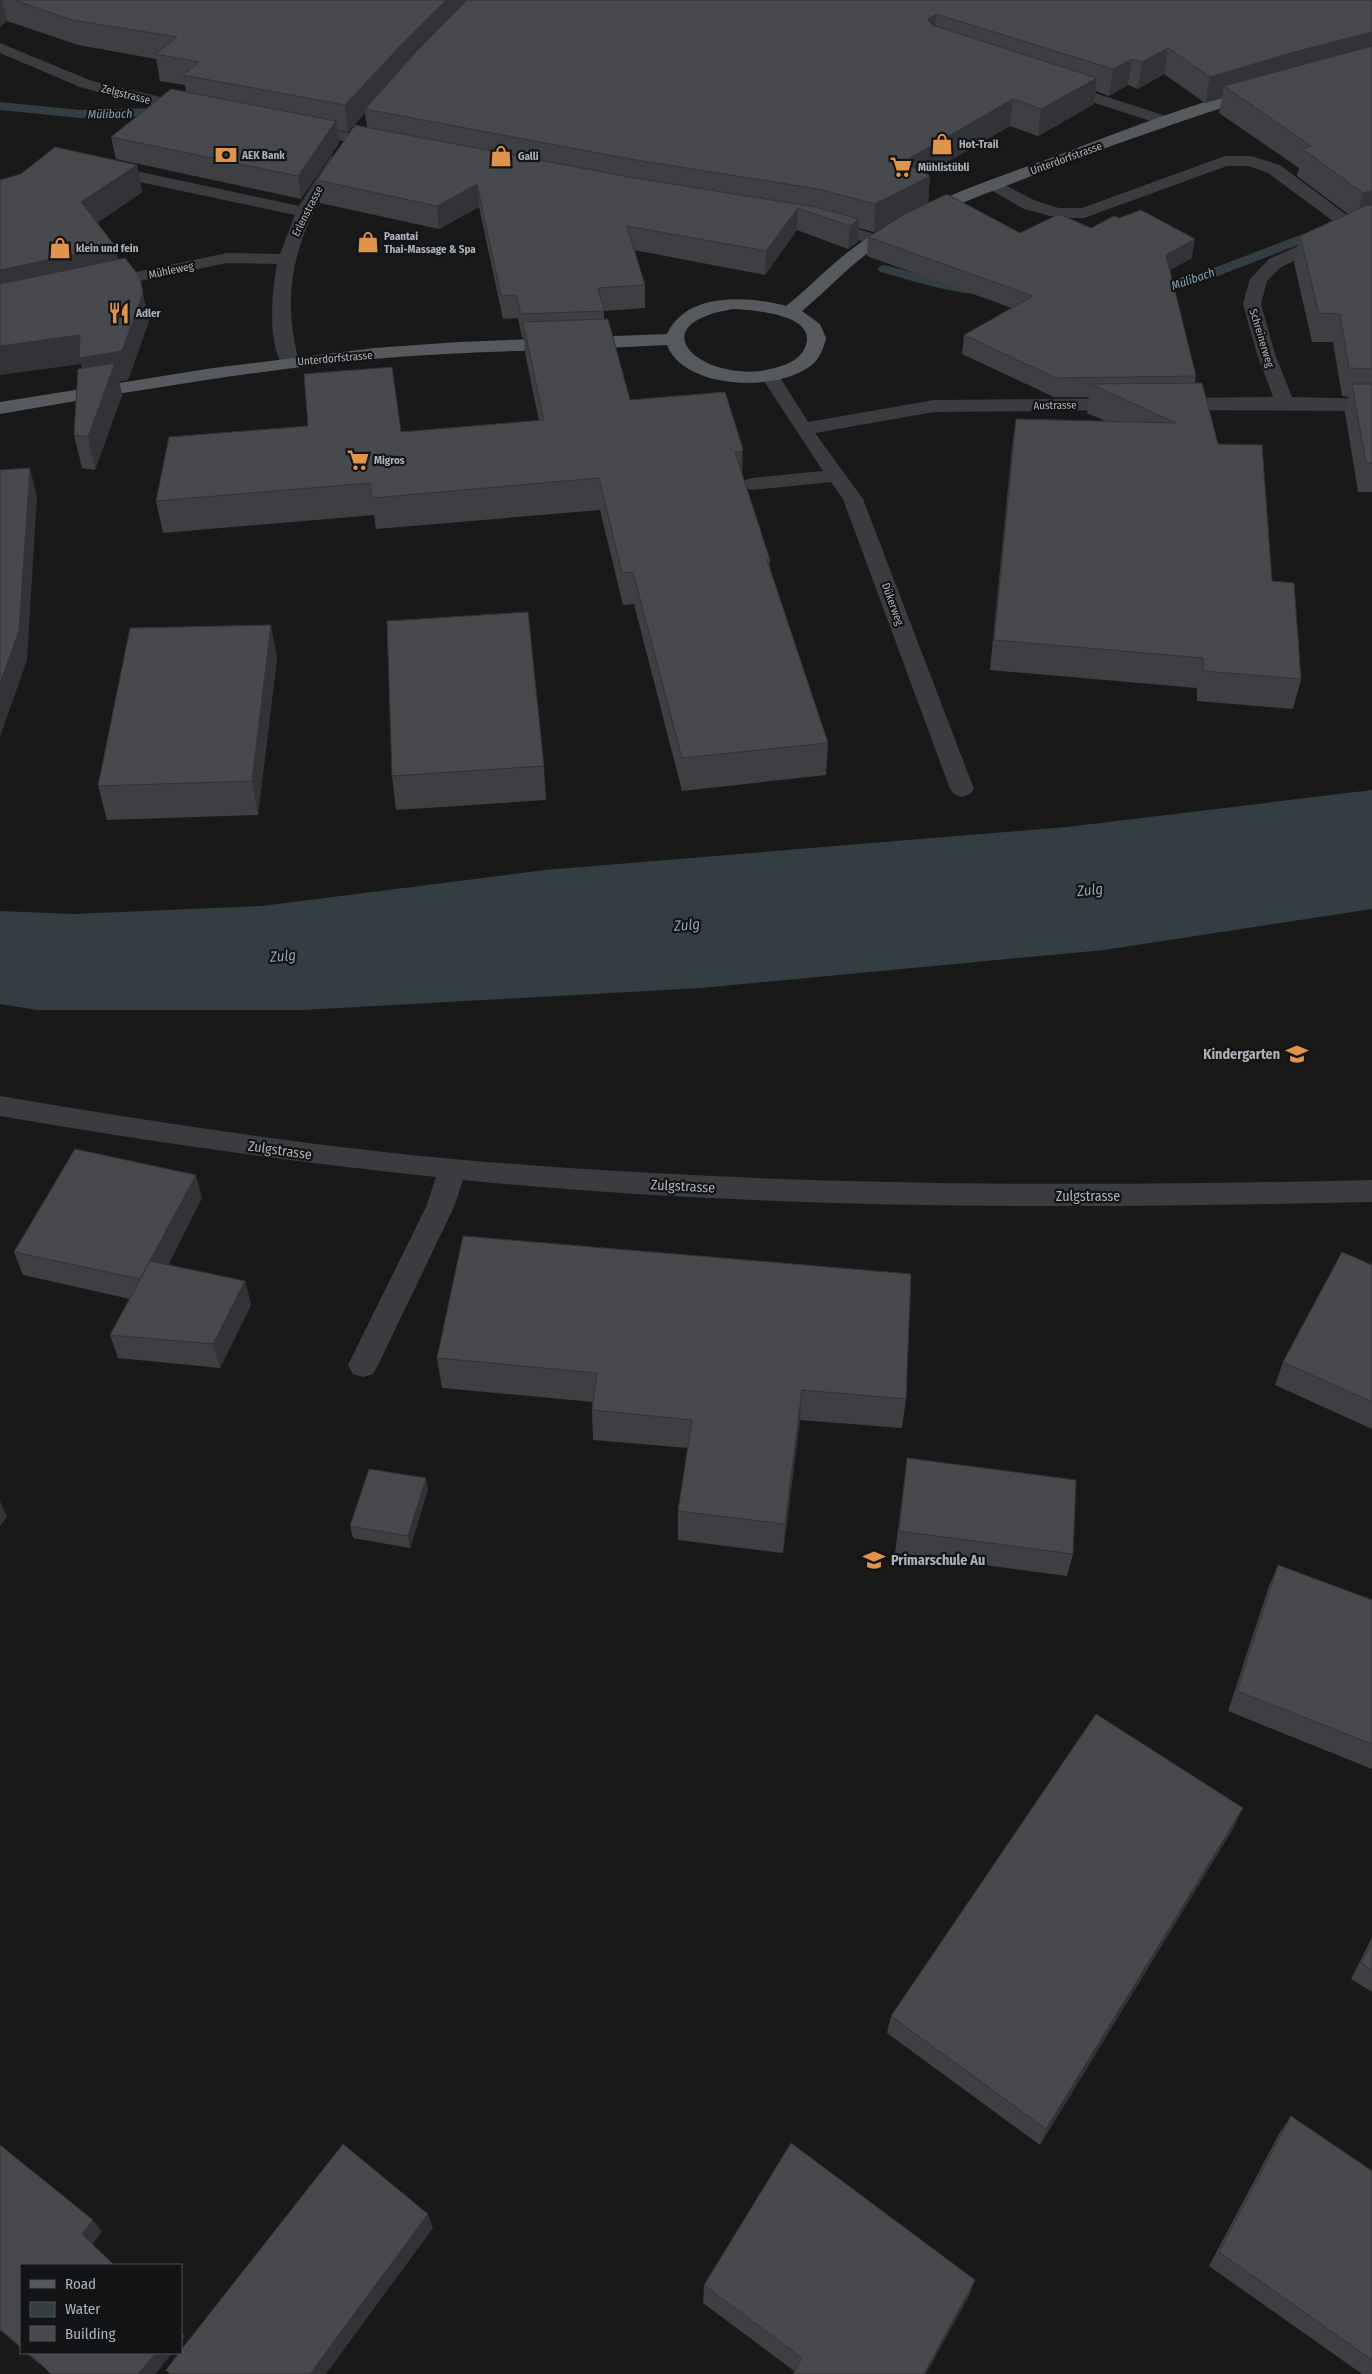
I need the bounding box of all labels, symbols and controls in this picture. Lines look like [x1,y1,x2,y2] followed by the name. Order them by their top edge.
[100,82,152,107] street label: Zelgstrasse
[87,107,133,121] water label: Mülibach
[929,131,955,157] shop icon: Hot-Trail
[959,138,1000,151] place label: Hot-Trail
[1029,139,1104,177] street label: Unterdorfstrasse
[213,142,239,168] bank icon: AEK Bank
[488,143,514,169] shop icon: Galli
[241,149,285,162] place label: AEK Bank
[518,150,539,163] place label: Galli
[888,154,914,180] supermarket icon: Mühlistübli
[918,161,970,174] place label: Mühlistübli
[289,184,326,239] street label: Erlenstrasse
[355,229,381,255] shop icon: Paantai Thai-Massage & Spa
[384,230,476,256] place label: Paantai Thai-Massage & Spa
[47,235,73,261] shop icon: klein und fein
[76,242,139,255] place label: klein und fein
[148,259,195,282] street label: Mühleweg
[1170,265,1216,293] water label: Mülibach
[106,300,132,326] restaurant icon: Adler
[135,307,161,320] place label: Adler
[1246,307,1277,370] street label: Schreinerweg
[297,349,373,368] street label: Unterdorfstrasse
[1033,399,1077,412] street label: Austrasse
[345,447,371,473] supermarket icon: Migros
[374,454,405,467] place label: Migros
[879,581,906,628] street label: Dükerweg
[1075,880,1104,900] water label: Zulg
[672,915,701,935] water label: Zulg
[268,946,297,966] water label: Zulg
[1284,1041,1310,1067] school or university icon: Kindergarten
[1203,1046,1280,1063] place label: Kindergarten
[247,1138,313,1163] street label: Zulgstrasse
[650,1176,716,1197] street label: Zulgstrasse
[1056,1188,1120,1205] street label: Zulgstrasse
[861,1547,887,1573] school or university icon: Primarschule Au
[891,1552,985,1569] place label: Primarschule Au
[20,2264,182,2354] legend
[65,2275,96,2293] text: Road
[65,2300,101,2318] text: Water
[65,2325,116,2343] text: Building

